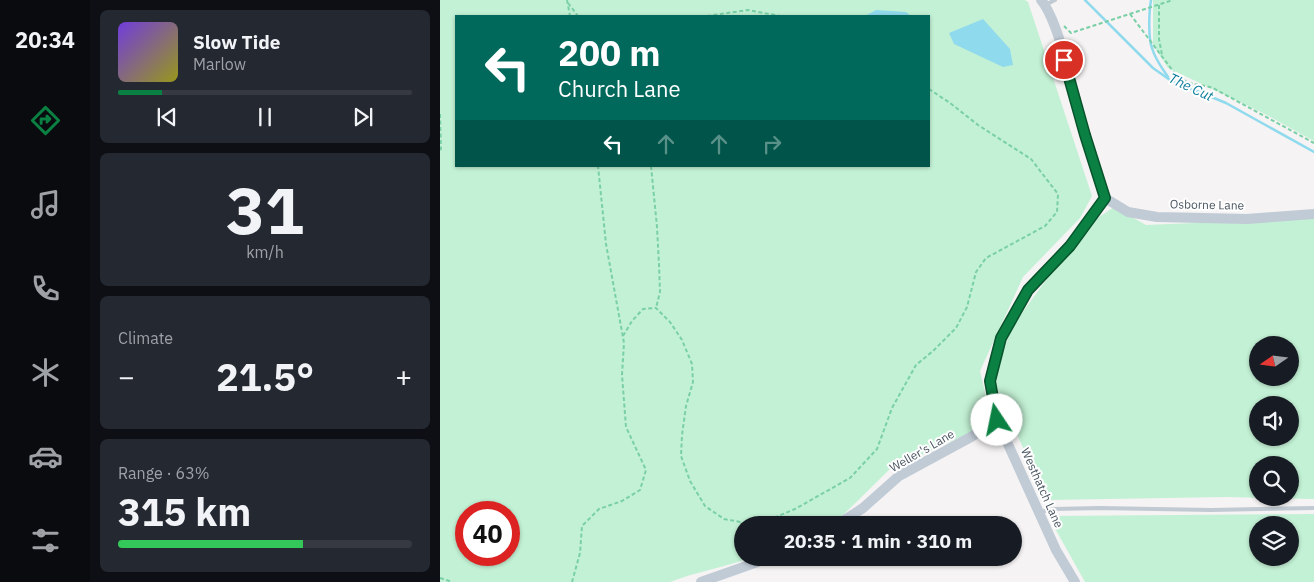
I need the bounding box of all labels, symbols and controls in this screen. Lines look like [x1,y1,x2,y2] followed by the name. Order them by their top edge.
[15,25,75,54] text: 20:34
[193,30,280,54] text: Slow Tide
[558,30,661,76] text: 200 m
[475,35,540,100] icon: left
[1043,39,1085,81] pin
[1050,46,1078,74] icon: arrive
[193,54,246,74] text: Marlow
[1166,69,1217,105] water label: The Cut
[558,74,681,103] text: Church Lane
[28,103,63,138] icon: directions
[153,103,181,131] icon: previous
[251,103,279,131] icon: pause
[349,103,377,131] icon: next
[599,130,627,158] icon: left
[652,130,680,158] icon: ahead
[705,130,733,158] icon: ahead
[758,130,786,158] icon: right
[226,167,304,252] text: 31
[28,187,63,222] icon: music
[1170,196,1245,213] street label: Osborne Lane
[246,242,284,262] text: km/h
[28,271,63,306] icon: phone
[118,328,173,348] text: Climate
[1249,336,1299,386] north arrow
[1249,336,1299,566] map controls
[216,352,314,401] text: 21.5°
[28,355,63,390] icon: climate
[118,358,135,395] text: −
[395,358,412,395] text: +
[970,393,1022,445] position arrow
[1249,396,1299,446] button: sound
[887,426,957,475] street label: Weller's Lane
[28,439,63,474] icon: car
[1018,445,1067,530] street label: Westhatch Lane
[1249,456,1299,506] button: search
[118,463,210,483] text: Range · 63%
[118,487,251,536] text: 315 km
[455,501,520,566] speed limit sign: 40
[1249,516,1299,566] button: layers
[28,523,63,558] icon: filters
[784,529,972,553] text: 20:35 · 1 min · 310 m

